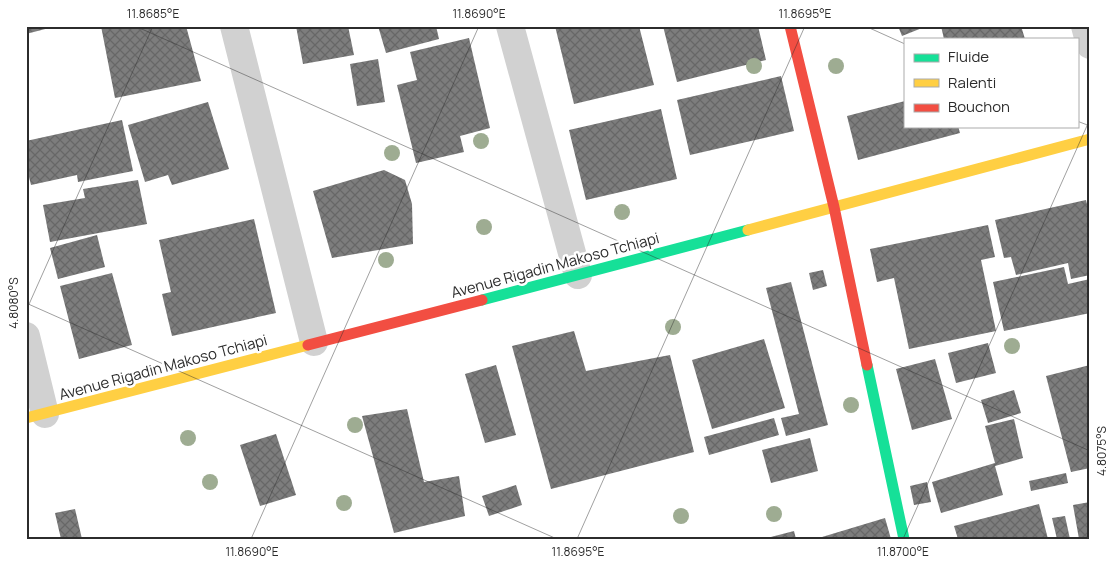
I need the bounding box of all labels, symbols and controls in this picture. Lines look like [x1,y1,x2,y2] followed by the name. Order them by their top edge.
[127,5,179,22] text: 11.8685°E
[452,5,506,22] text: 11.8690°E
[779,5,832,22] text: 11.8695°E
[904,38,1078,128] legend
[948,46,989,67] text: Fluide
[948,72,996,93] text: Ralenti
[948,96,1010,117] text: Bouchon
[449,227,661,303] street label: Avenue Rigadin Makoso Tchiapi
[5,277,22,329] text: 4.8080°S
[57,329,269,405] street label: Avenue Rigadin Makoso Tchiapi
[1093,426,1110,476] text: 4.8075°S
[225,543,279,560] text: 11.8690°E
[552,543,605,560] text: 11.8695°E
[877,543,929,560] text: 11.8700°E

